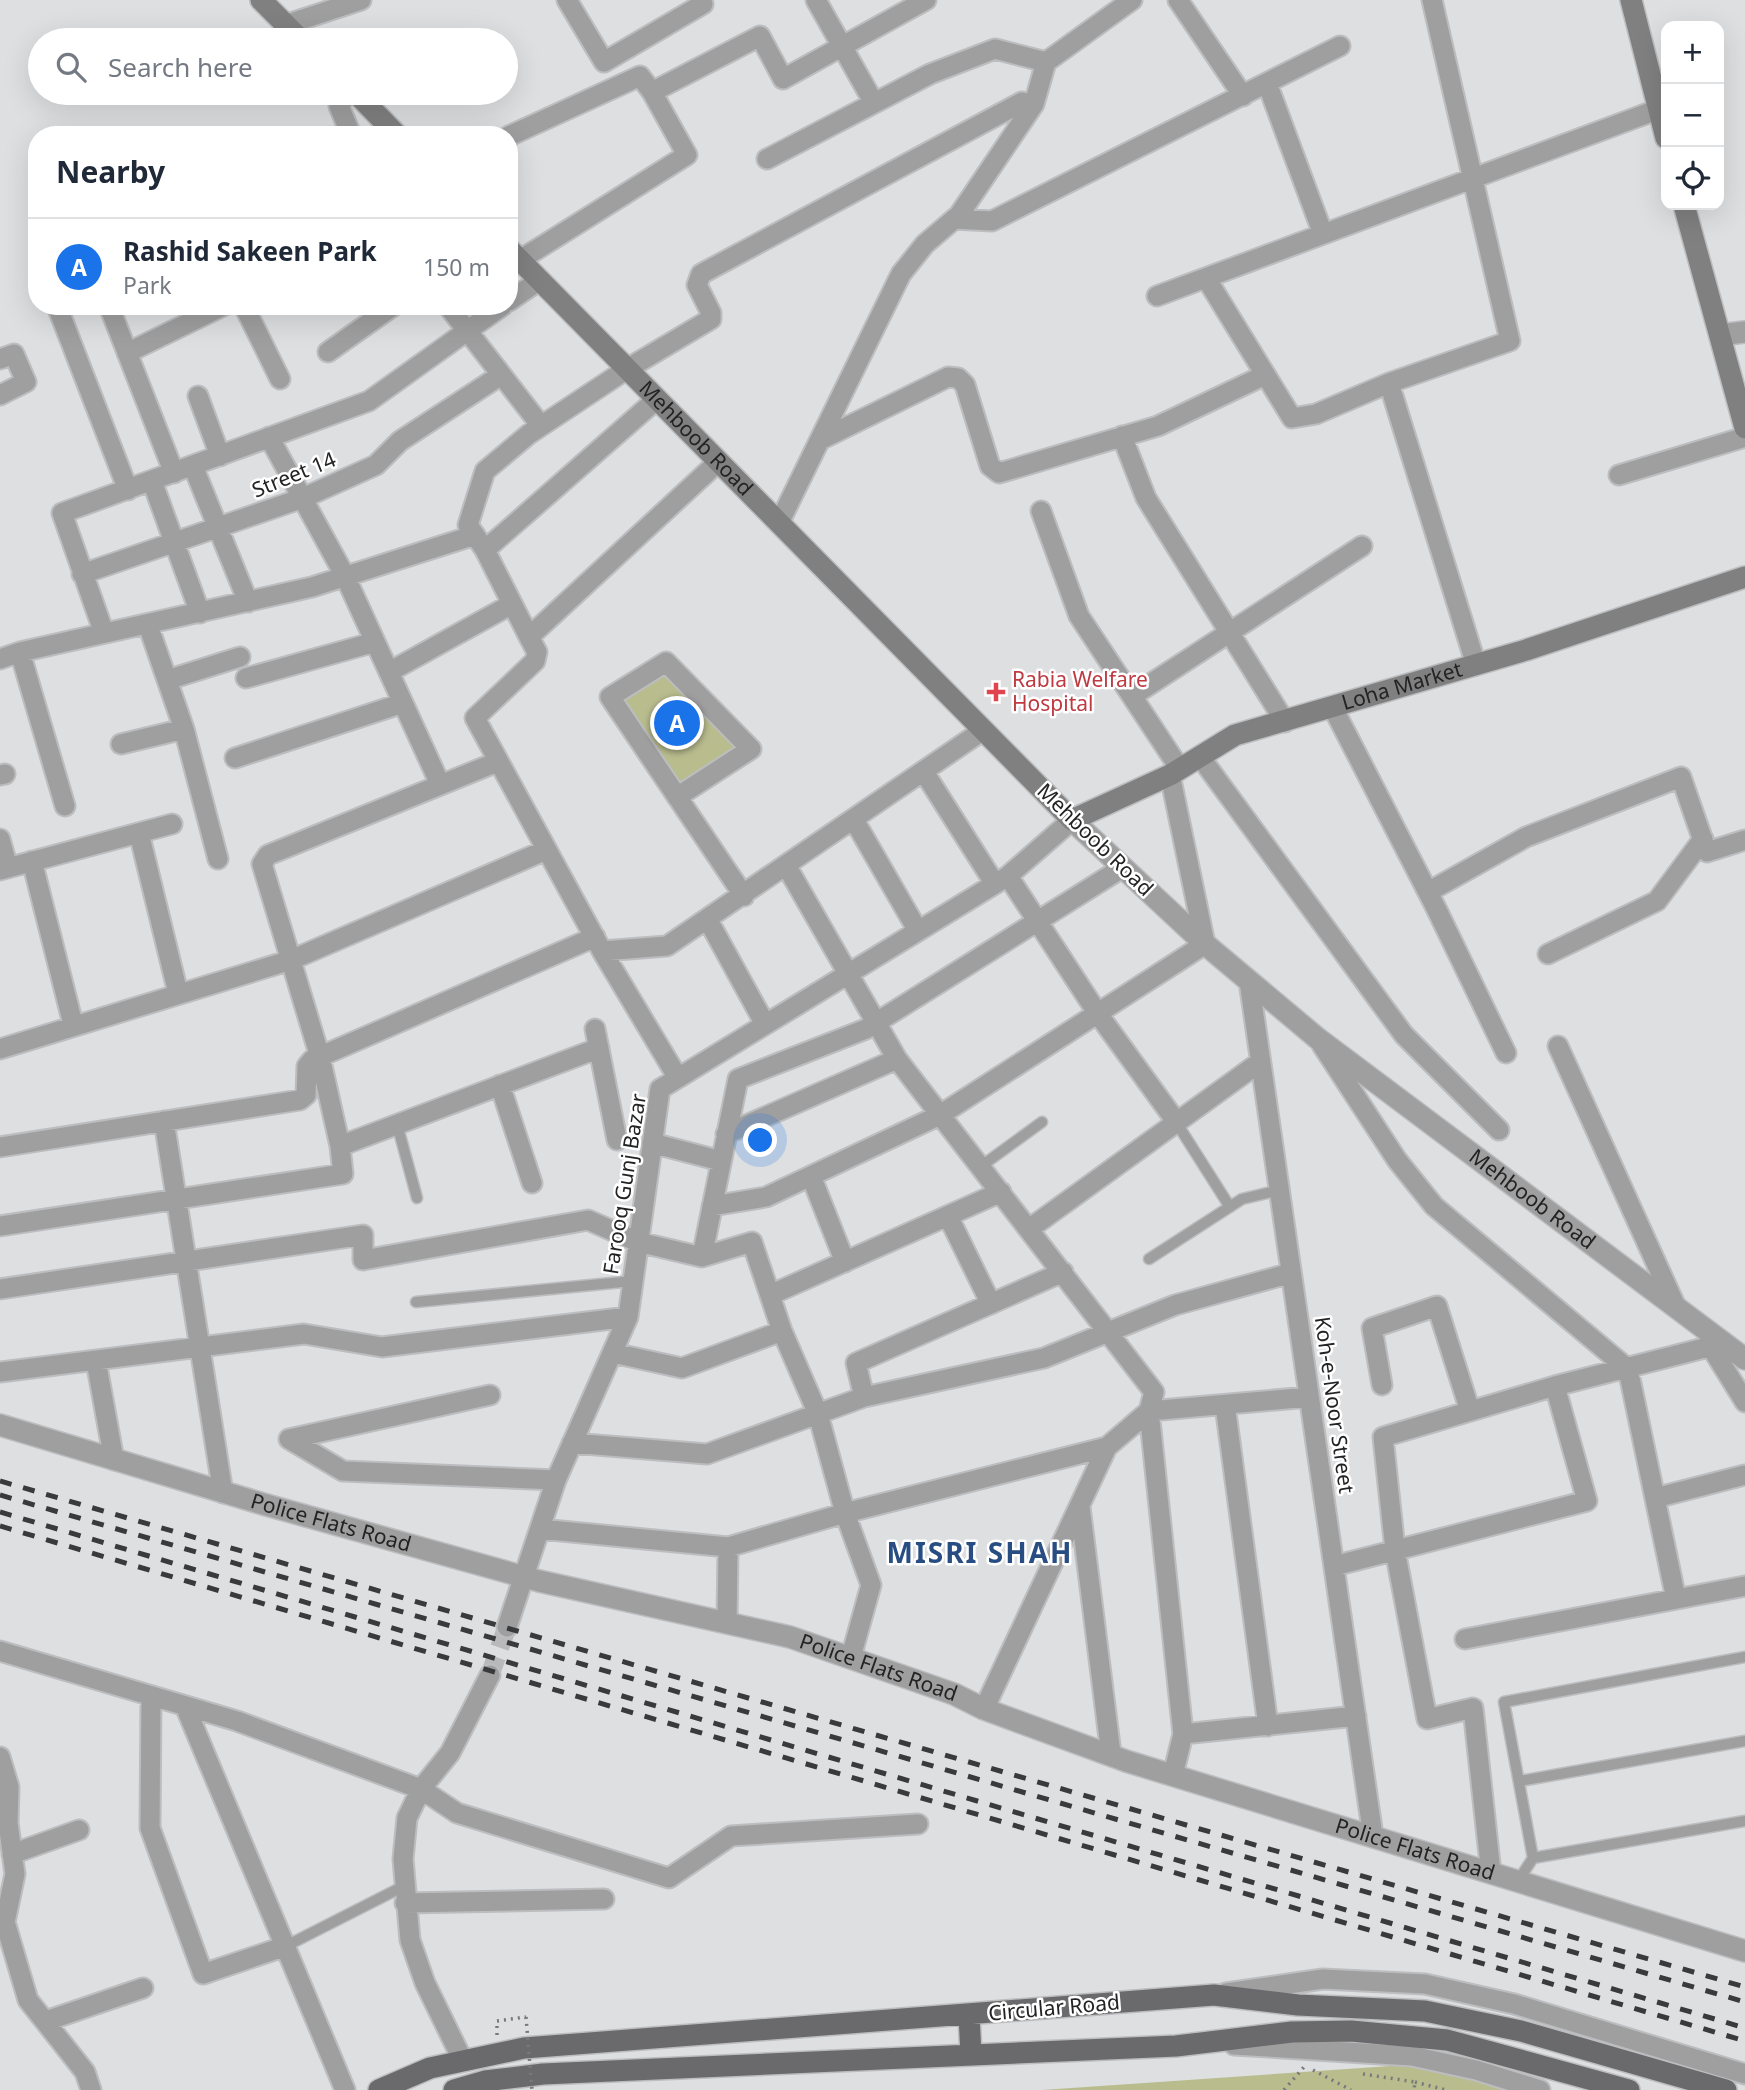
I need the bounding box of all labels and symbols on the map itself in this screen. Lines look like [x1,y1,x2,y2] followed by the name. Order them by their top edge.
[633,374,759,501] street label: Mehboob Road
[248,445,340,504] street label: Street 14
[1338,654,1466,716] street label: Loha Market
[1012,665,1148,717] place label: Rabia Welfare Hospital
[986,682,1006,702] marker: Rabia Welfare Hospital
[654,697,700,749] pin: A
[1032,777,1160,902] street label: Mehboob Road
[596,1091,652,1276] street label: Farooq Gunj Bazar
[743,1123,777,1157] your location
[1464,1142,1602,1255] street label: Mehboob Road
[1309,1315,1361,1495] street label: Koh-e-Noor Street
[247,1486,415,1558] street label: Police Flats Road
[887,1533,1073,1571] district label: MISRI SHAH
[796,1626,962,1707] street label: Police Flats Road
[1332,1811,1498,1886] street label: Police Flats Road
[987,1987,1121,2027] street label: Circular Road

